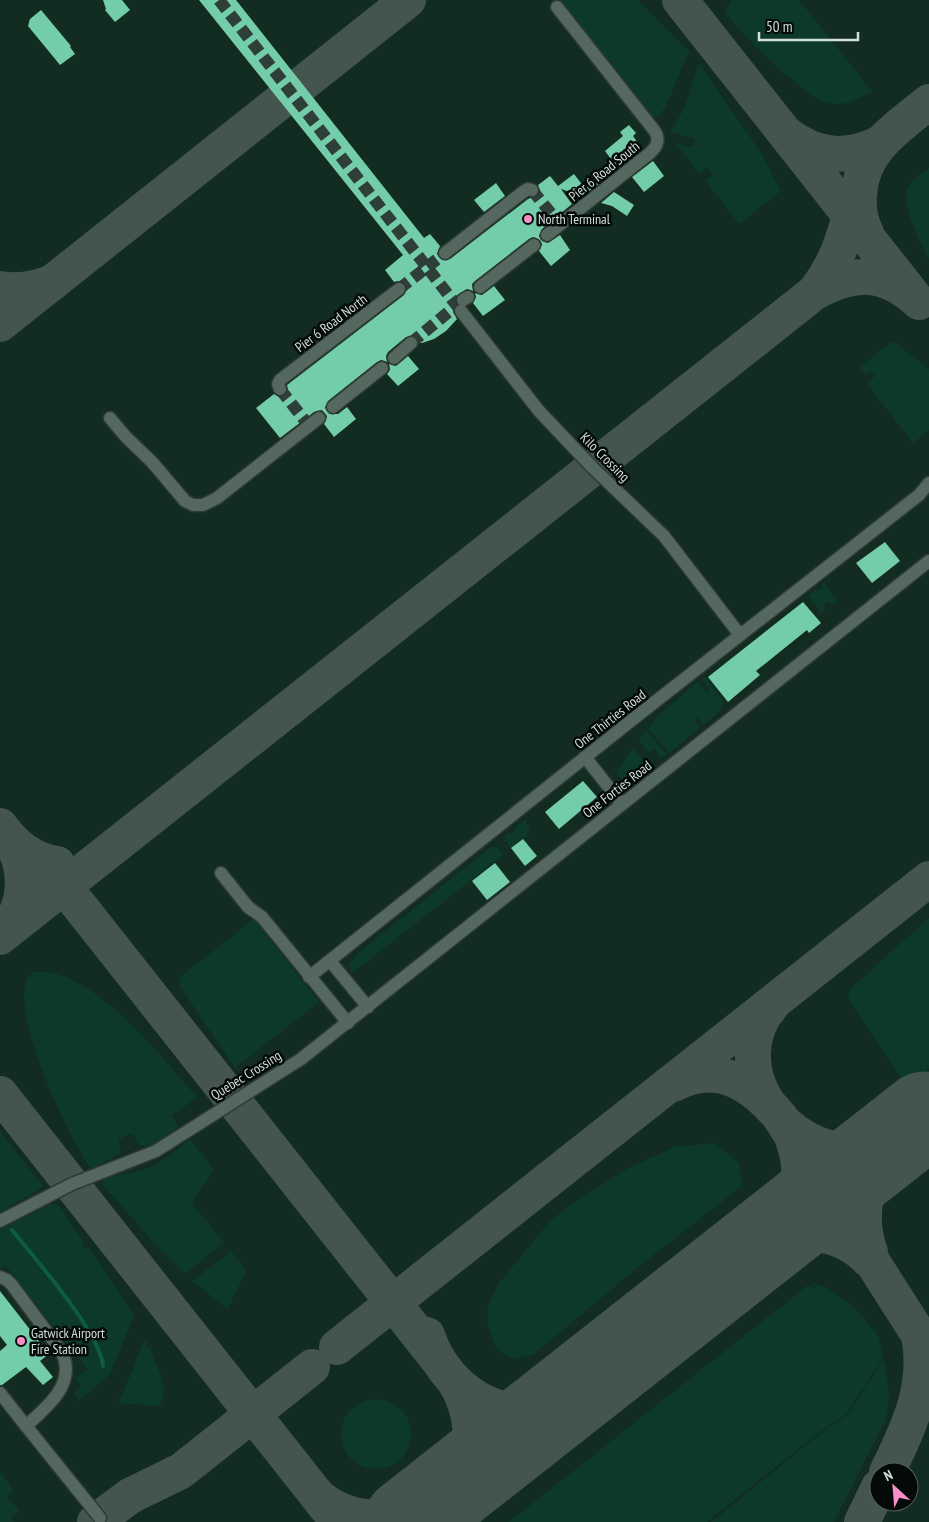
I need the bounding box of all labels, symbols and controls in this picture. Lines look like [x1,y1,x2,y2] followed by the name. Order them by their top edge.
[759,10,858,42] scale bar
[766,17,792,36] text: 50 m
[565,137,643,205] street label: Pier 6 Road South
[538,210,611,228] place label: North Terminal
[522,213,534,225] marker: North Terminal
[291,290,371,356] street label: Pier 6 Road North
[576,428,634,486] street label: Kilo Crossing
[571,685,649,753] street label: One Thirties Road
[579,756,655,822] street label: One Forties Road
[207,1046,285,1104] street label: Quebec Crossing
[31,1324,105,1358] place label: Gatwick Airport Fire Station
[15,1335,27,1347] marker: Gatwick Airport Fire Station
[869,1462,919,1512] north arrow
[881,1466,896,1485] text: N

